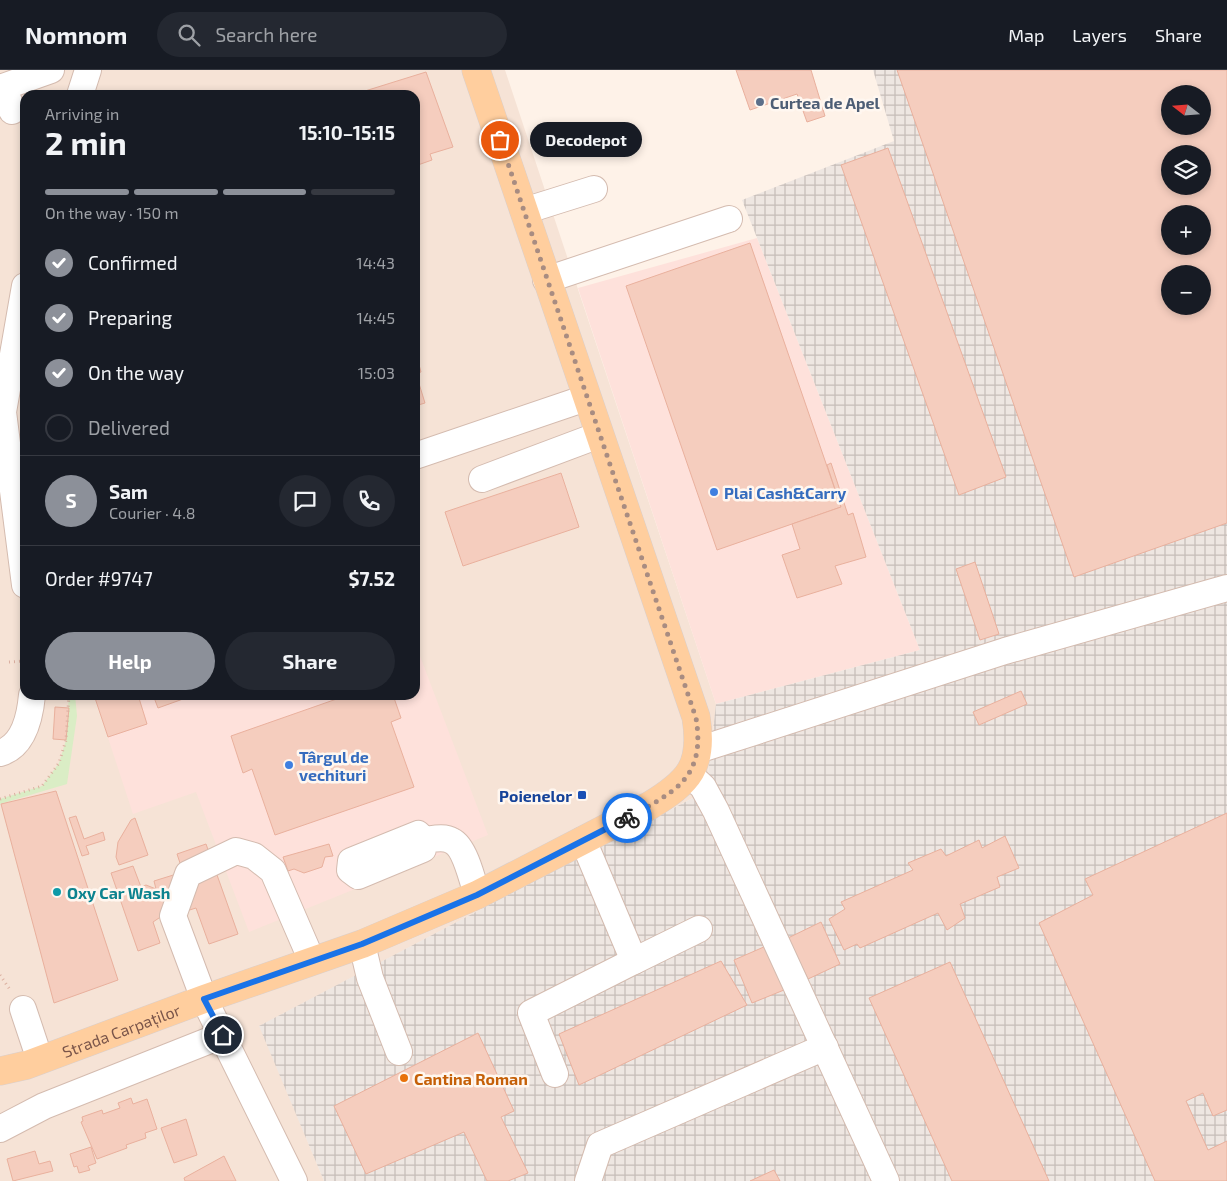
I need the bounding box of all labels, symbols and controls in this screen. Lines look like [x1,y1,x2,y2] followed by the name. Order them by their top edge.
[157,12,507,57] search box
[25,20,127,49] text: Nomnom
[175,21,203,49] icon: search
[215,23,317,46] text: Search here
[1008,24,1044,46] text: Map
[1072,24,1127,46] text: Layers
[1155,24,1202,46] text: Share
[1161,85,1211,135] north arrow
[1161,85,1211,315] map controls
[770,93,881,112] place label: Curtea de Apel
[754,96,766,108] marker: Curtea de Apel
[45,104,119,123] text: Arriving in
[479,119,521,161] pin
[299,121,395,144] text: 15:10–15:15
[530,122,642,158] callout: Decodepot
[45,123,127,161] text: 2 min
[486,126,514,154] icon: bag
[545,130,627,149] text: Decodepot
[1161,145,1211,195] button: layers
[45,203,179,222] text: On the way · 150 m
[1161,205,1211,255] button: +
[45,249,73,277] icon: check
[88,251,178,274] text: Confirmed
[356,253,395,272] text: 14:43
[1161,265,1211,315] button: −
[45,304,73,332] icon: check
[88,306,172,329] text: Preparing
[357,308,395,327] text: 14:45
[45,359,73,387] icon: check
[88,361,184,384] text: On the way
[358,363,395,382] text: 15:03
[88,416,170,439] text: Delivered
[279,475,331,527] button: chat
[343,475,395,527] button: phone
[109,480,148,503] text: Sam
[724,483,846,503] place label: Plai Cash&Carry
[708,486,720,498] marker: Plai Cash&Carry
[65,489,77,512] text: S
[109,503,196,522] text: Courier · 4.8
[45,567,153,590] text: Order #9747
[349,567,395,590] text: $7.52
[45,632,215,690] button: Help
[225,632,395,690] button: Share
[299,747,369,784] place label: Târgul de vechituri
[283,759,295,771] marker: Târgul de vechituri
[499,786,572,805] place label: Poienelor
[576,789,588,801] marker: Poienelor
[602,793,652,843] courier
[613,804,641,832] icon: bike
[67,883,170,903] place label: Oxy Car Wash
[51,886,63,898] marker: Oxy Car Wash
[59,999,183,1061] street label: Strada Carpaților
[202,1014,244,1056] pin
[209,1021,237,1049] icon: home
[414,1069,528,1088] place label: Cantina Roman
[398,1072,410,1084] marker: Cantina Roman

